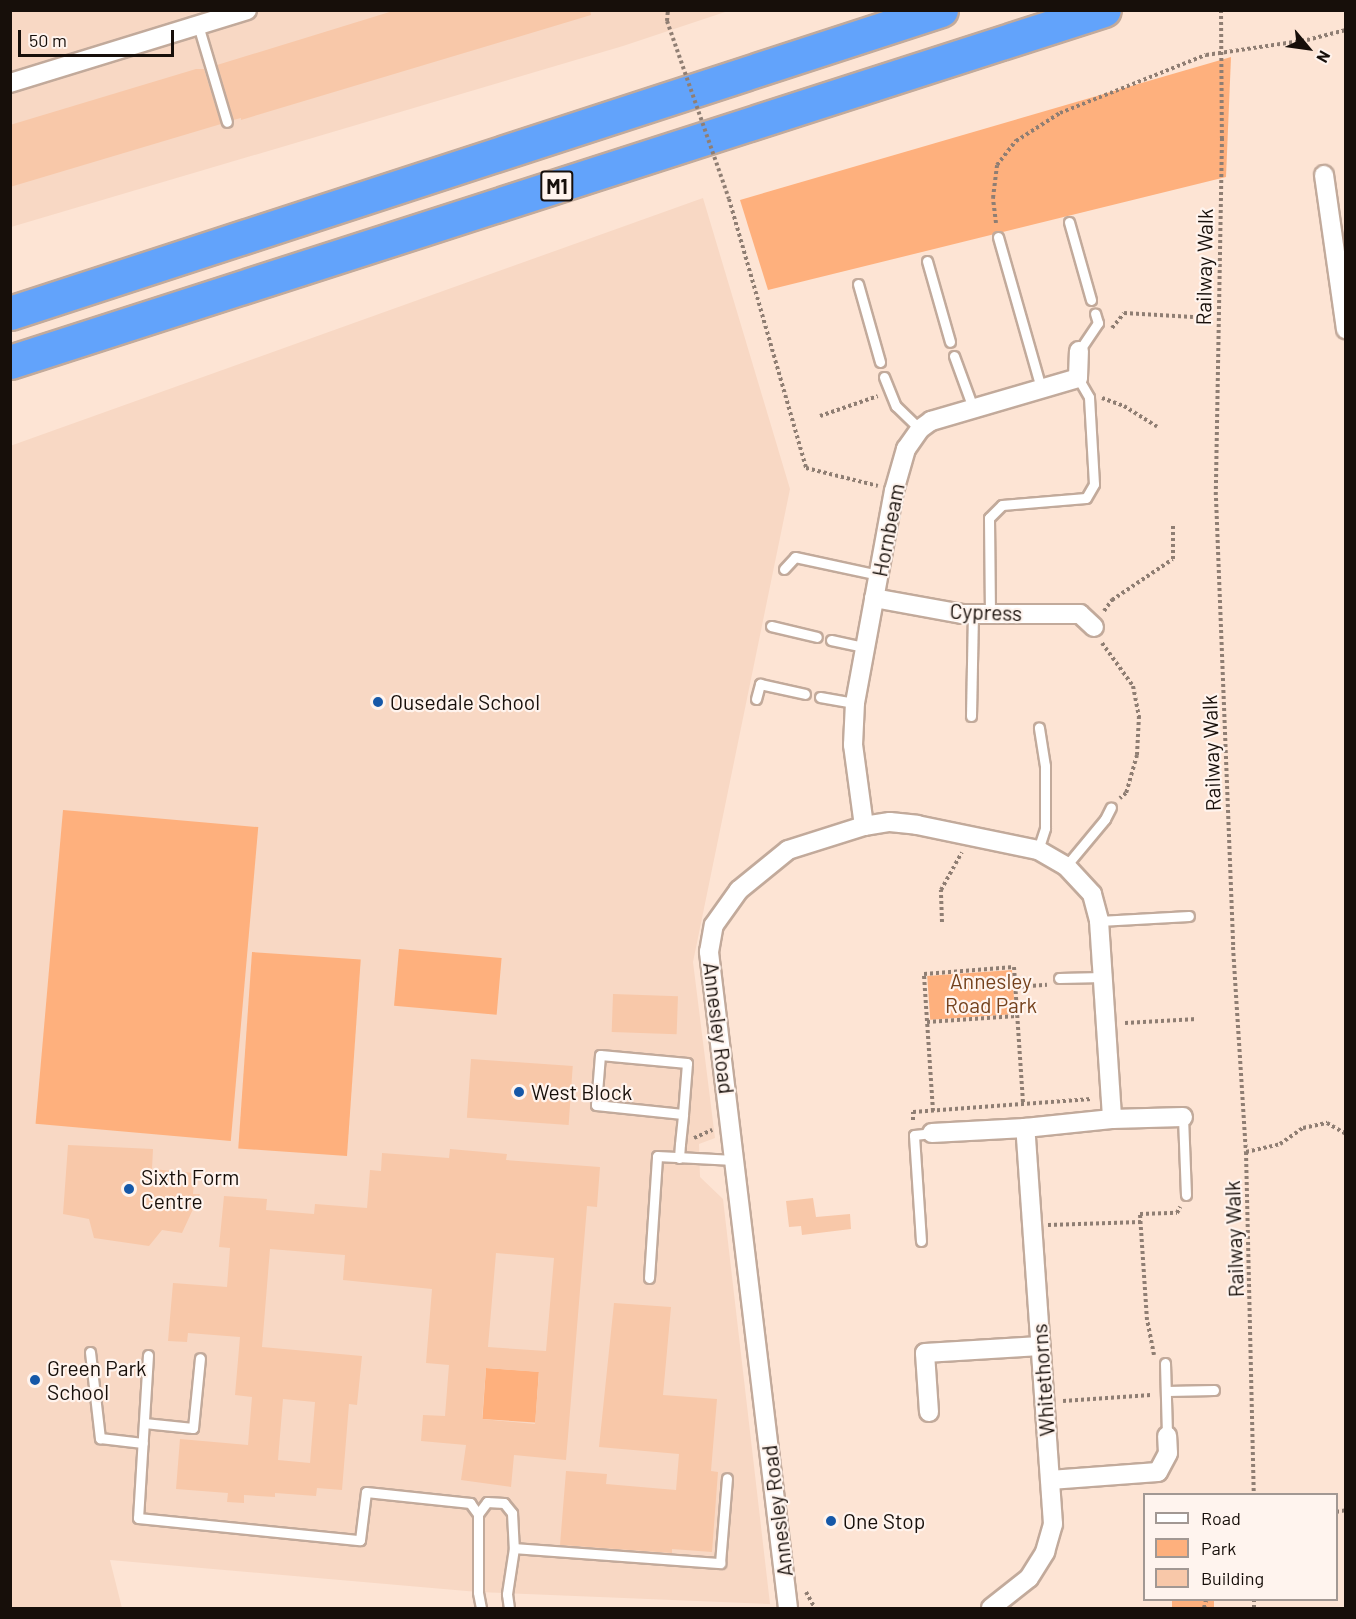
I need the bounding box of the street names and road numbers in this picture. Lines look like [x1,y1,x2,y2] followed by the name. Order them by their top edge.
[539,169,575,203] road number: M1
[1190,208,1218,326] street label: Railway Walk
[867,481,909,579] street label: Hornbeam
[949,598,1023,626] street label: Cypress
[1196,694,1226,812] street label: Railway Walk
[698,961,740,1095] street label: Annesley Road
[1219,1180,1249,1298] street label: Railway Walk
[1026,1323,1060,1437] street label: Whitethorns
[756,1444,798,1578] street label: Annesley Road

